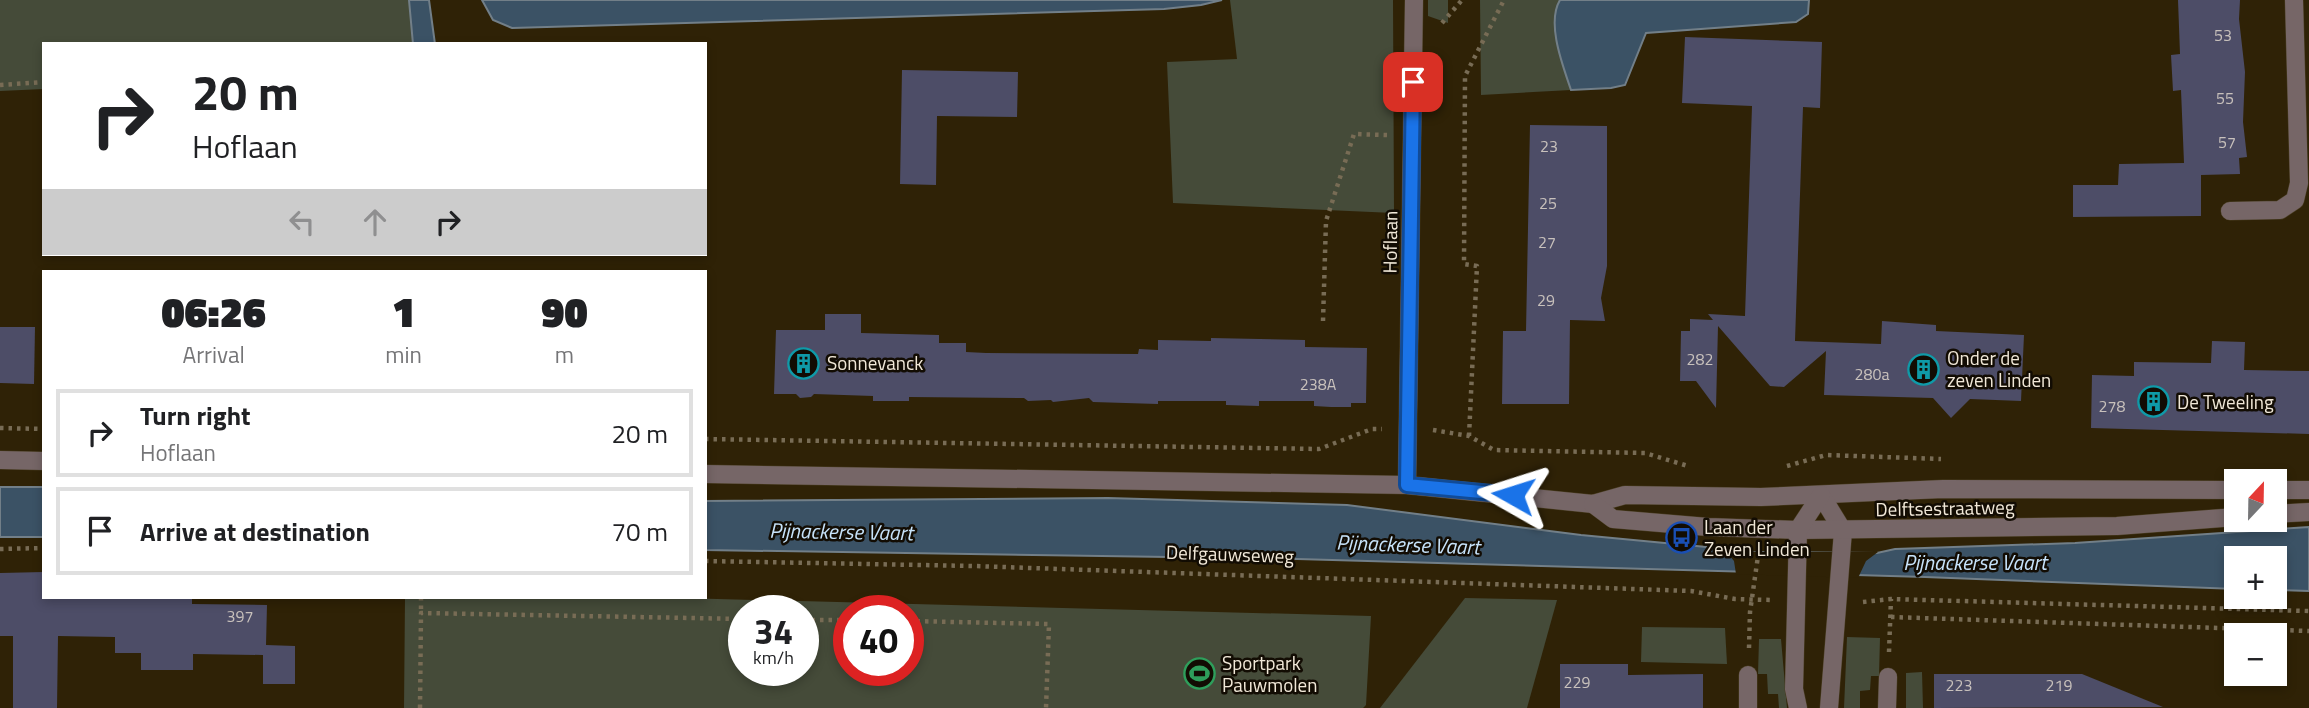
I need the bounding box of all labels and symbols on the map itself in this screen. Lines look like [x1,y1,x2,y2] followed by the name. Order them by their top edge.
[2214,23,2232,47] house number: 53
[1383,52,1443,112] pin
[2216,86,2234,110] house number: 55
[2218,130,2236,154] house number: 57
[1540,134,1558,158] house number: 23
[1539,191,1557,215] house number: 25
[1374,210,1405,274] street label: Hoflaan
[1538,230,1556,254] house number: 27
[1537,288,1555,312] house number: 29
[1947,343,2051,394] place label: Onder de zeven Linden
[787,346,821,380] building icon: Sonnevanck
[1687,347,1713,371] house number: 282
[827,348,923,377] place label: Sonnevanck
[1907,352,1941,386] building icon: Onder de zeven Linden
[1855,362,1889,386] house number: 280a
[1300,372,1337,396] house number: 238A
[2137,385,2171,419] building icon: De Tweeling
[2177,387,2274,416] place label: De Tweeling
[2099,394,2125,418] house number: 278
[1476,458,1550,532] position arrow
[2224,469,2287,532] north arrow
[1875,492,2015,523] street label: Delftsestraatweg
[1704,512,1810,563] place label: Laan der Zeven Linden
[769,514,915,548] water label: Pijnackerse Vaart
[1664,521,1698,555] bus stop icon: Laan der Zeven Linden
[1336,526,1483,563] water label: Pijnackerse Vaart
[1165,537,1295,570] street label: Delfgauwseweg
[1903,546,2049,578] water label: Pijnackerse Vaart
[833,595,924,686] speed limit sign: 40
[227,604,253,628] house number: 397
[1222,648,1317,699] place label: Sportpark Pauwmolen
[1182,657,1216,691] sports icon: Sportpark Pauwmolen
[1564,670,1590,694] house number: 229
[1946,673,1972,697] house number: 223
[2046,673,2072,697] house number: 219

